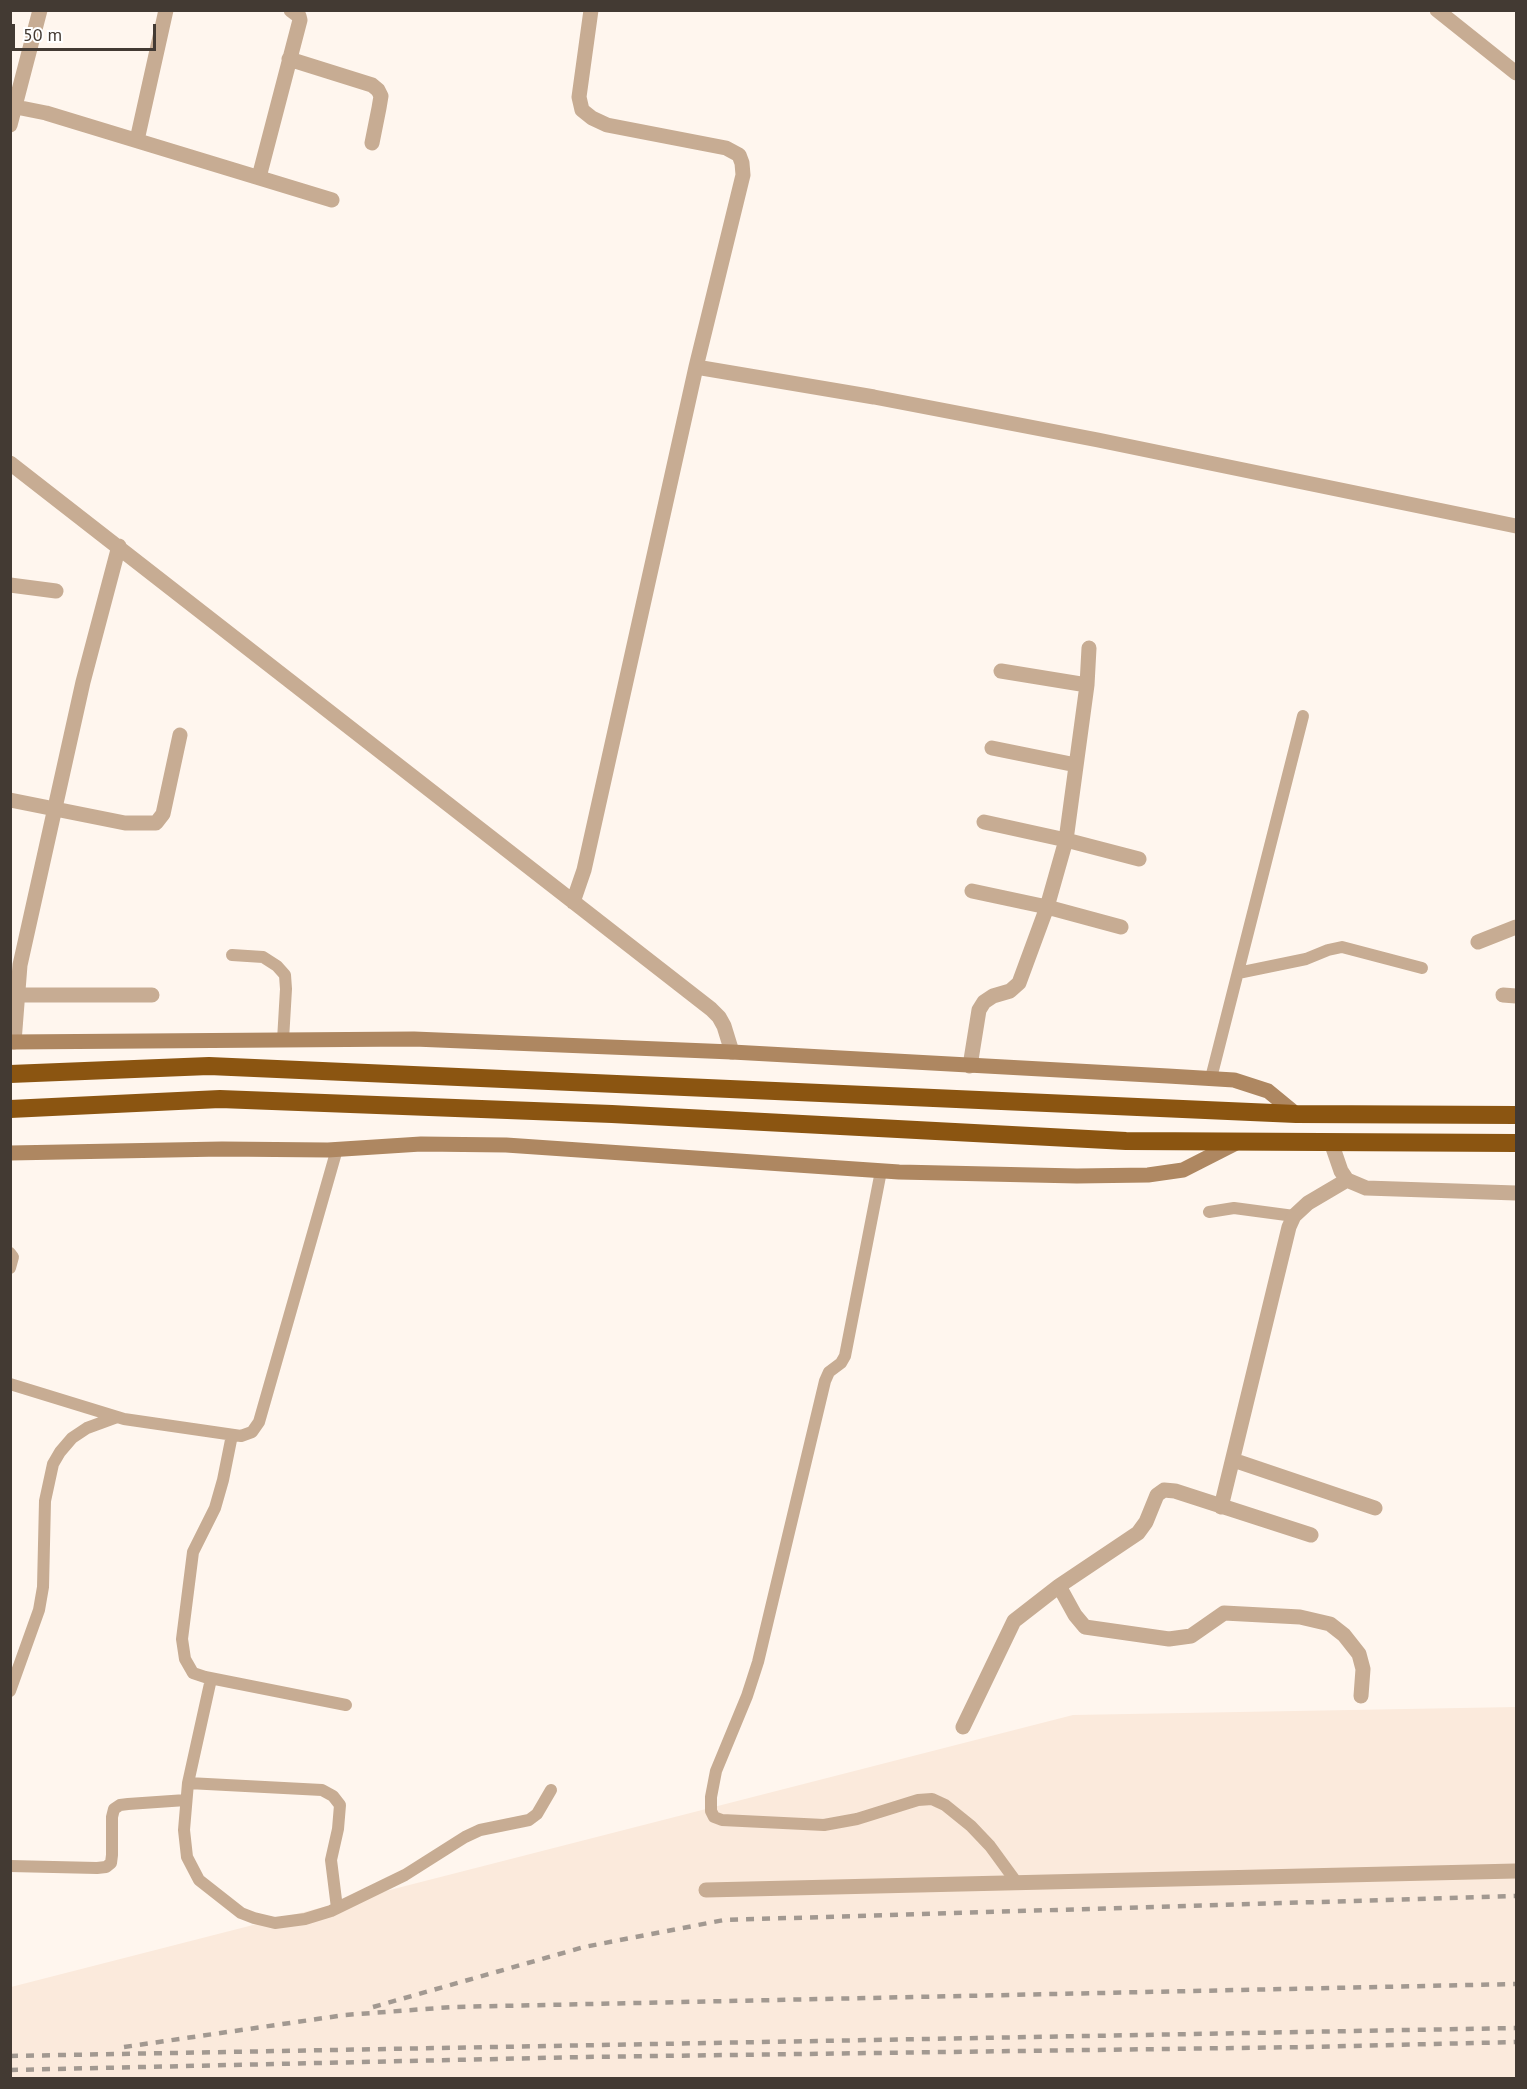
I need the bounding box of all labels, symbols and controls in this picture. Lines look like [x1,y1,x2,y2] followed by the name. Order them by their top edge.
[15,12,159,50] scale bar
[23,23,62,46] text: 50 m

